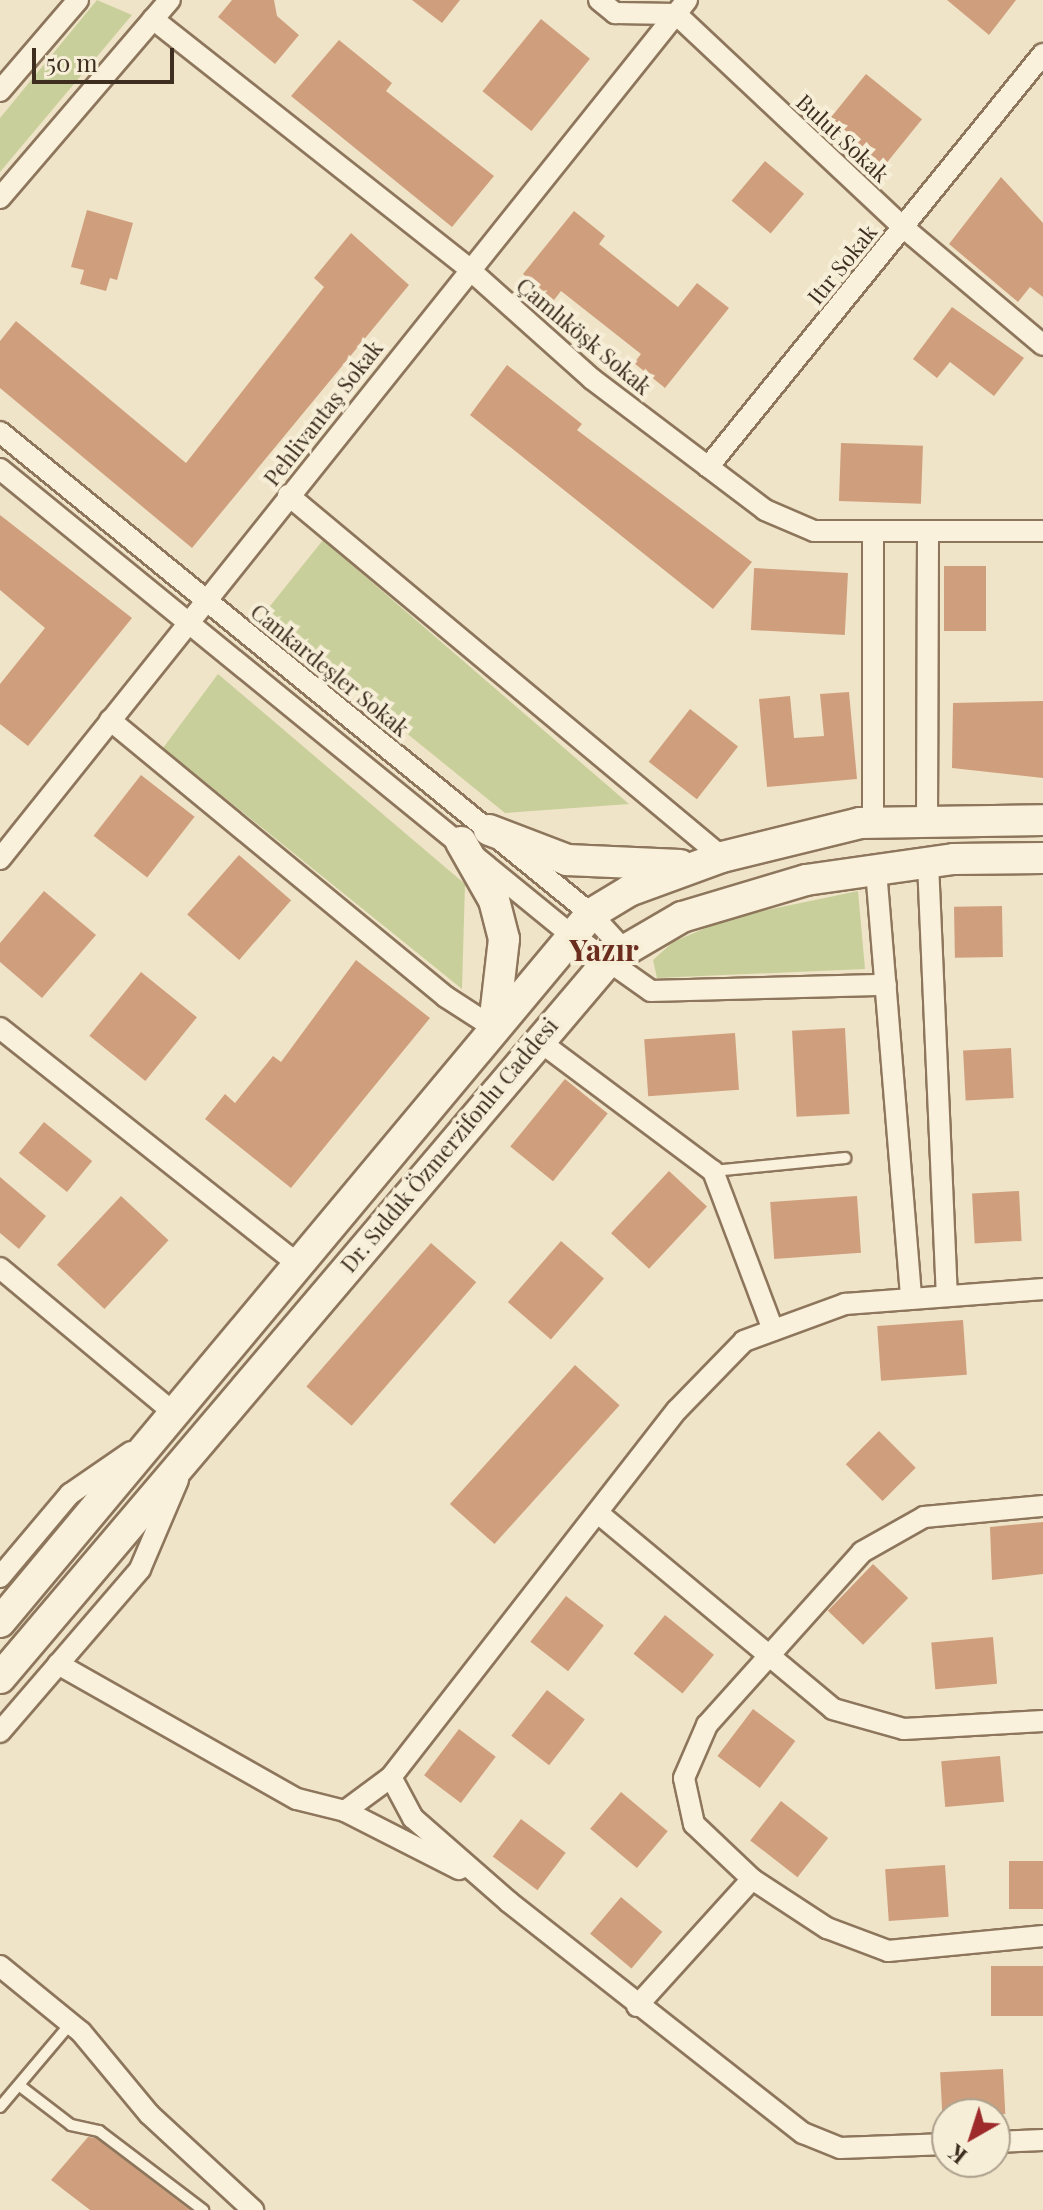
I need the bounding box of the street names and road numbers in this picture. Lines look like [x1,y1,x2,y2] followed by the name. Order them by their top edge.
[791,88,895,188] street label: Bulut Sokak
[802,219,882,309] street label: Itır Sokak
[511,272,657,400] street label: Çamlıköşk Sokak
[258,335,388,491] street label: Pehlivantaş Sokak
[245,598,415,742] street label: Cankardeşler Sokak
[335,1013,563,1277] street label: Dr. Sıddık Özmerzifonlu Caddesi

